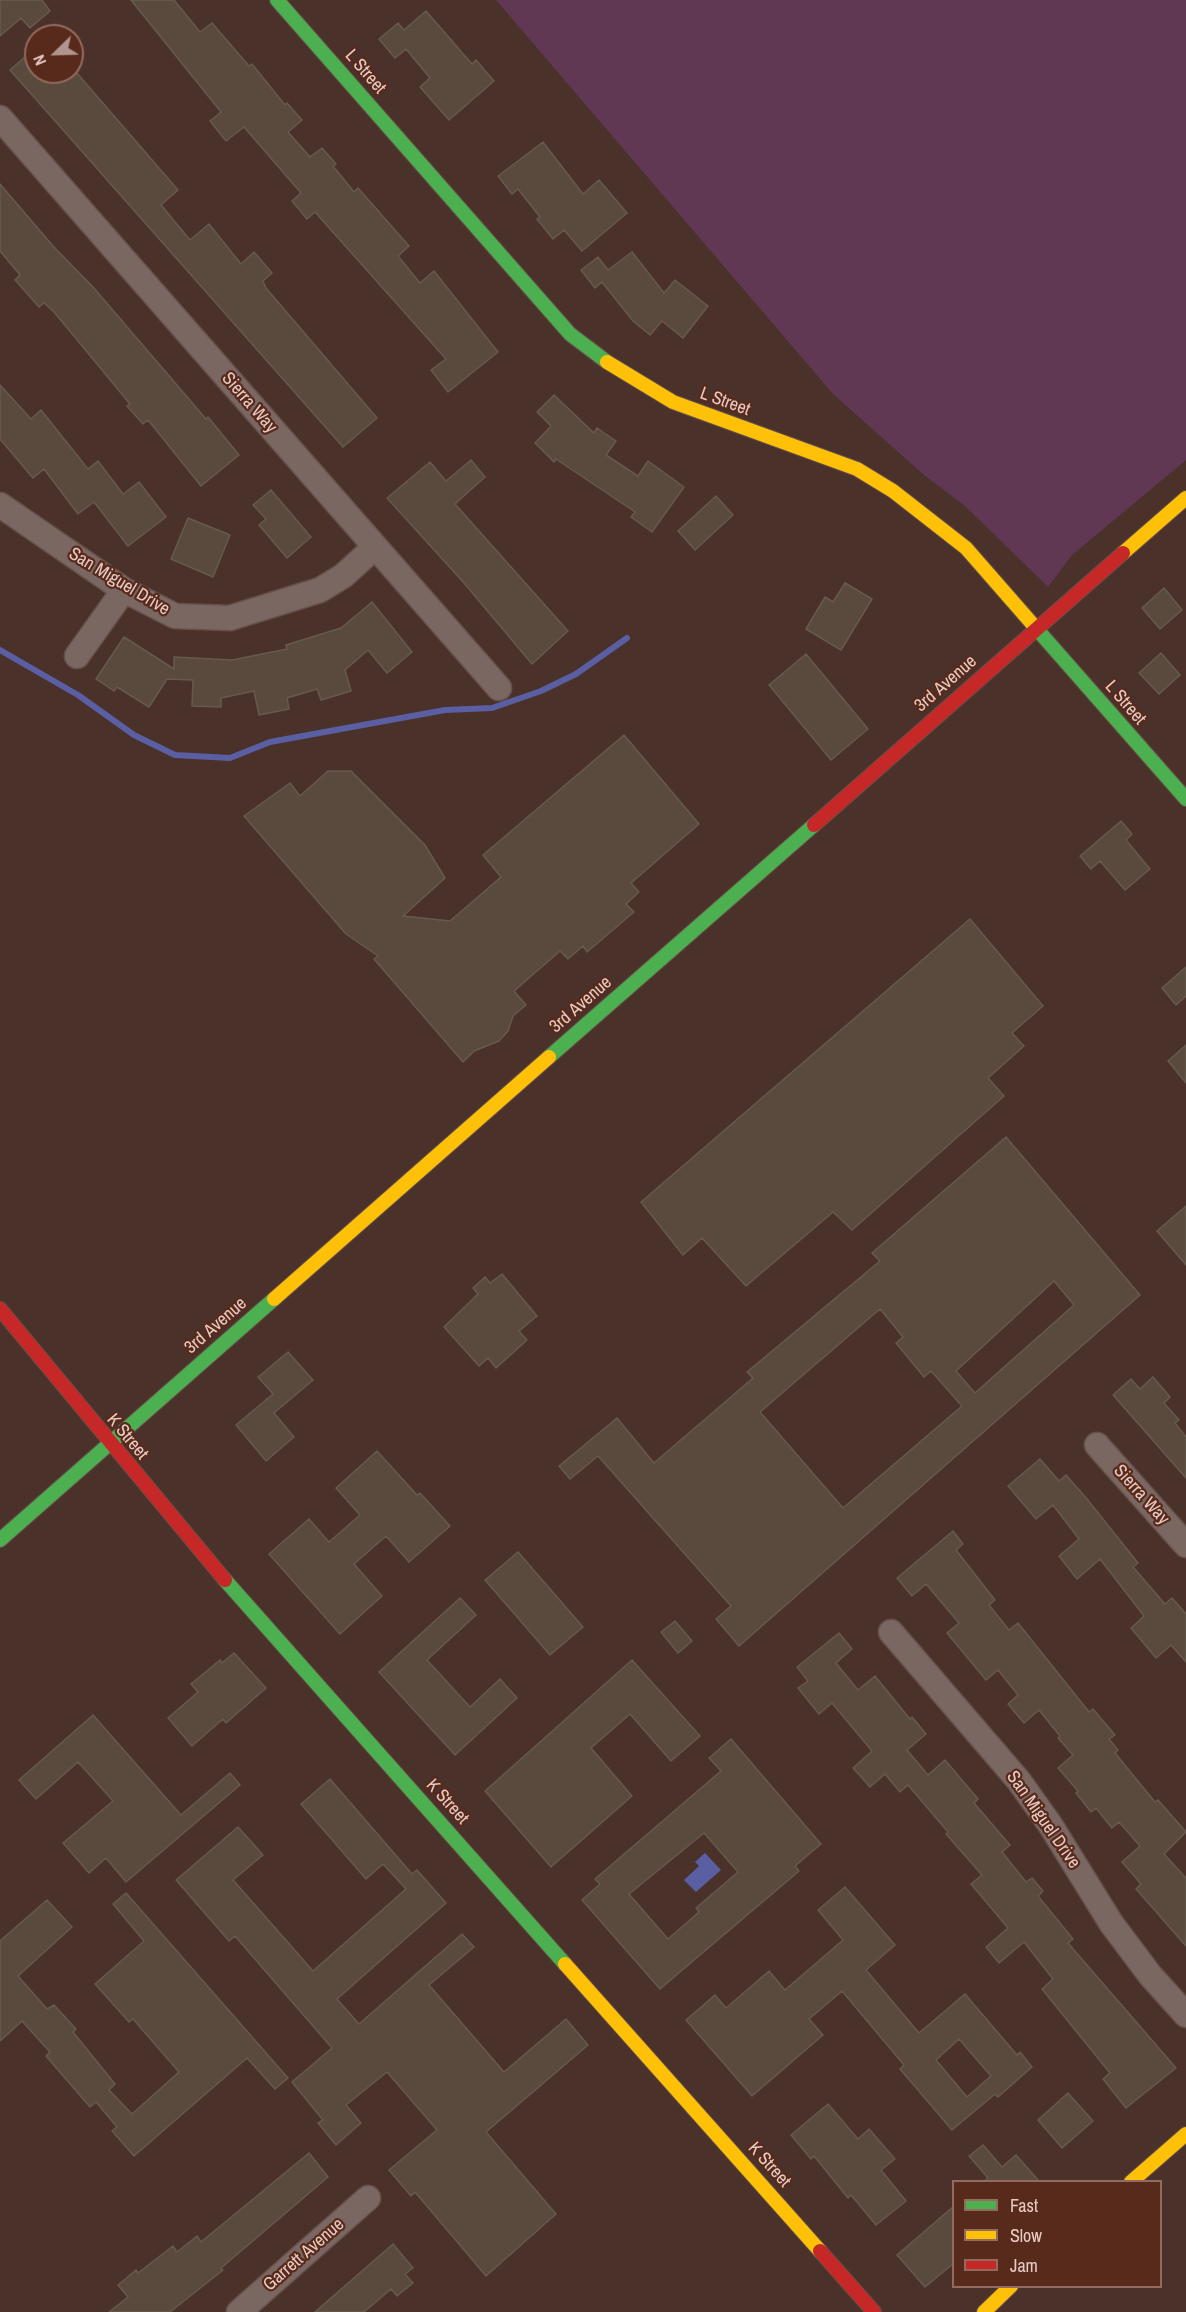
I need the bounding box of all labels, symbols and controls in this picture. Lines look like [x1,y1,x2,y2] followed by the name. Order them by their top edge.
[24,24,84,84] north arrow
[340,45,390,99] street label: L Street
[27,52,51,69] text: N
[217,368,281,438] street label: Sierra Way
[697,383,753,421] street label: L Street
[65,543,173,621] street label: San Miguel Drive
[911,651,981,717] street label: 3rd Avenue
[1100,676,1150,730] street label: L Street
[546,972,616,1038] street label: 3rd Avenue
[181,1293,251,1359] street label: 3rd Avenue
[102,1410,152,1464] street label: K Street
[1108,1461,1174,1529] street label: Sierra Way
[1001,1767,1085,1873] street label: San Miguel Drive
[421,1775,473,1829] street label: K Street
[743,2138,795,2192] street label: K Street
[952,2180,1162,2288] legend
[1010,2193,1038,2218] text: Fast
[259,2214,349,2296] street label: Garrett Avenue
[1010,2223,1042,2248] text: Slow
[1010,2253,1038,2278] text: Jam

